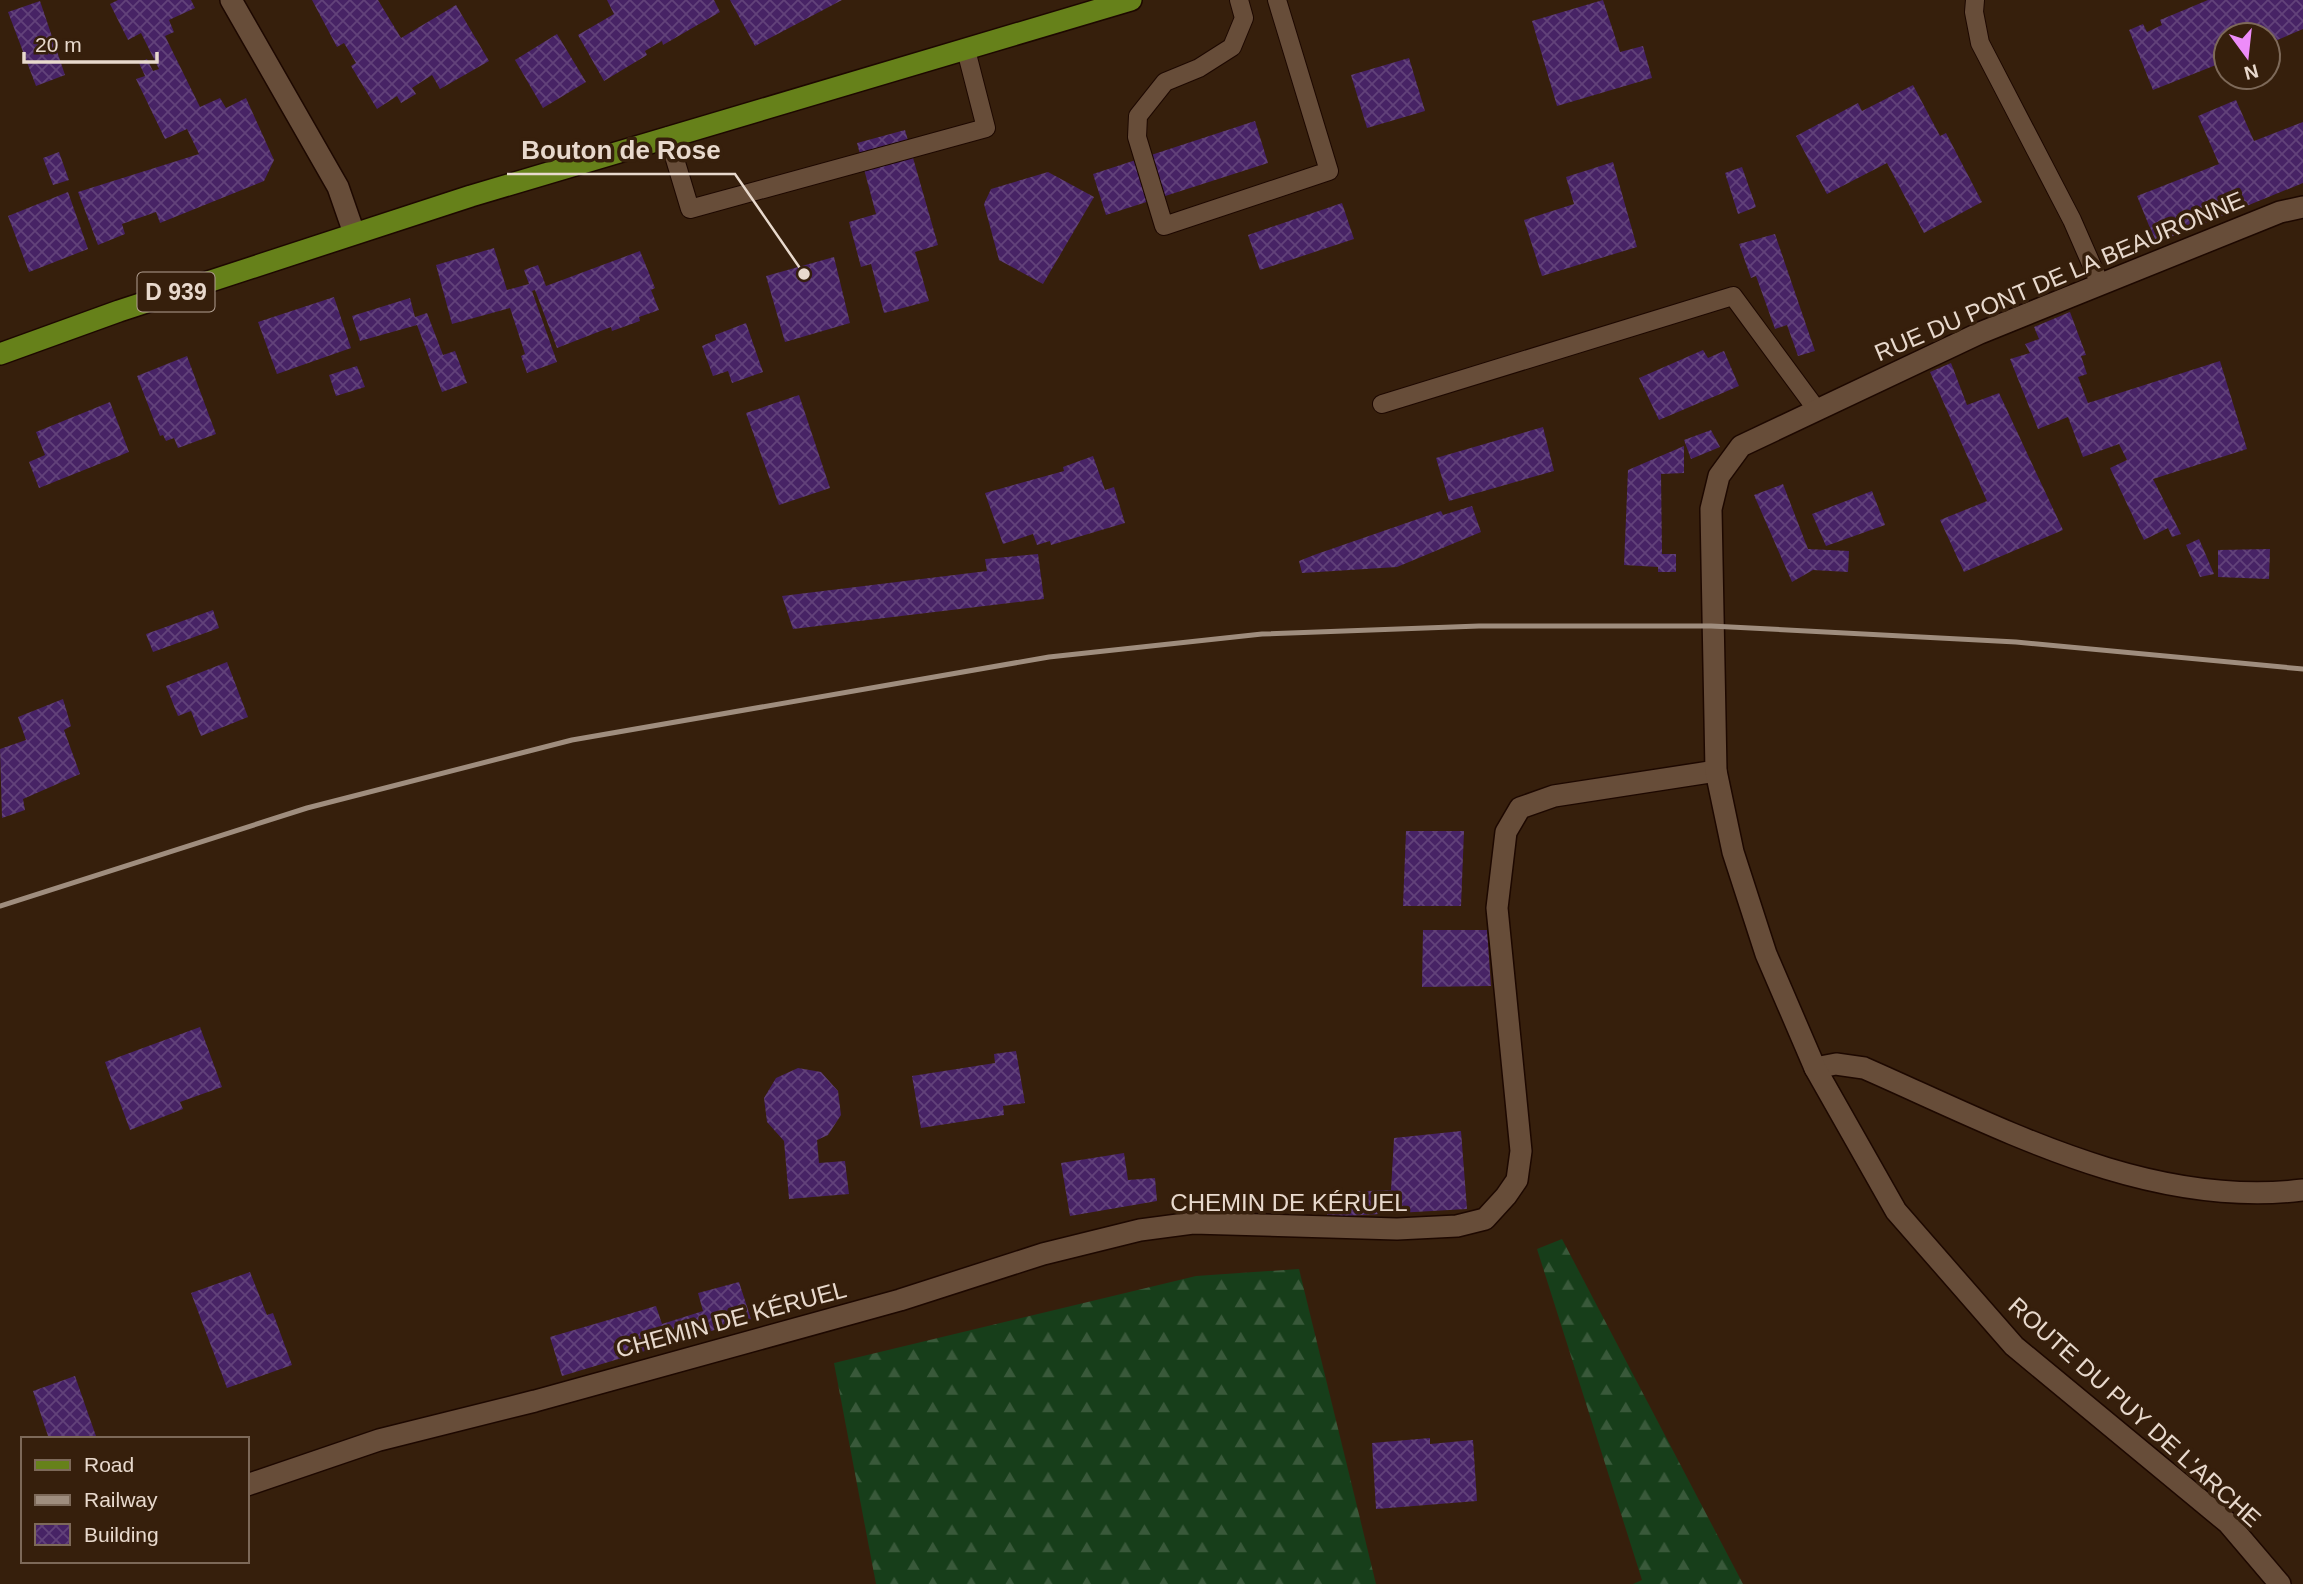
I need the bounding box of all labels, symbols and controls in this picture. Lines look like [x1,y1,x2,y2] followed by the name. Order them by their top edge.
[24,21,158,65] scale bar
[2212,21,2282,91] north arrow
[35,33,82,56] text: 20 m
[2242,60,2261,84] text: N
[507,127,735,174] callout: Bouton de Rose
[521,135,721,165] text: Bouton de Rose
[1870,186,2248,366] street label: RUE DU PONT DE LA BEAURONNE
[138,272,214,312] road number: D 939
[1170,1189,1408,1216] street label: CHEMIN DE KÉRUEL
[613,1275,849,1363] street label: CHEMIN DE KÉRUEL
[2004,1292,2266,1532] street label: ROUTE DU PUY DE L'ARCHE
[21,1437,248,1563] legend
[84,1453,134,1476] text: Road
[84,1488,158,1511] text: Railway
[84,1523,159,1546] text: Building

